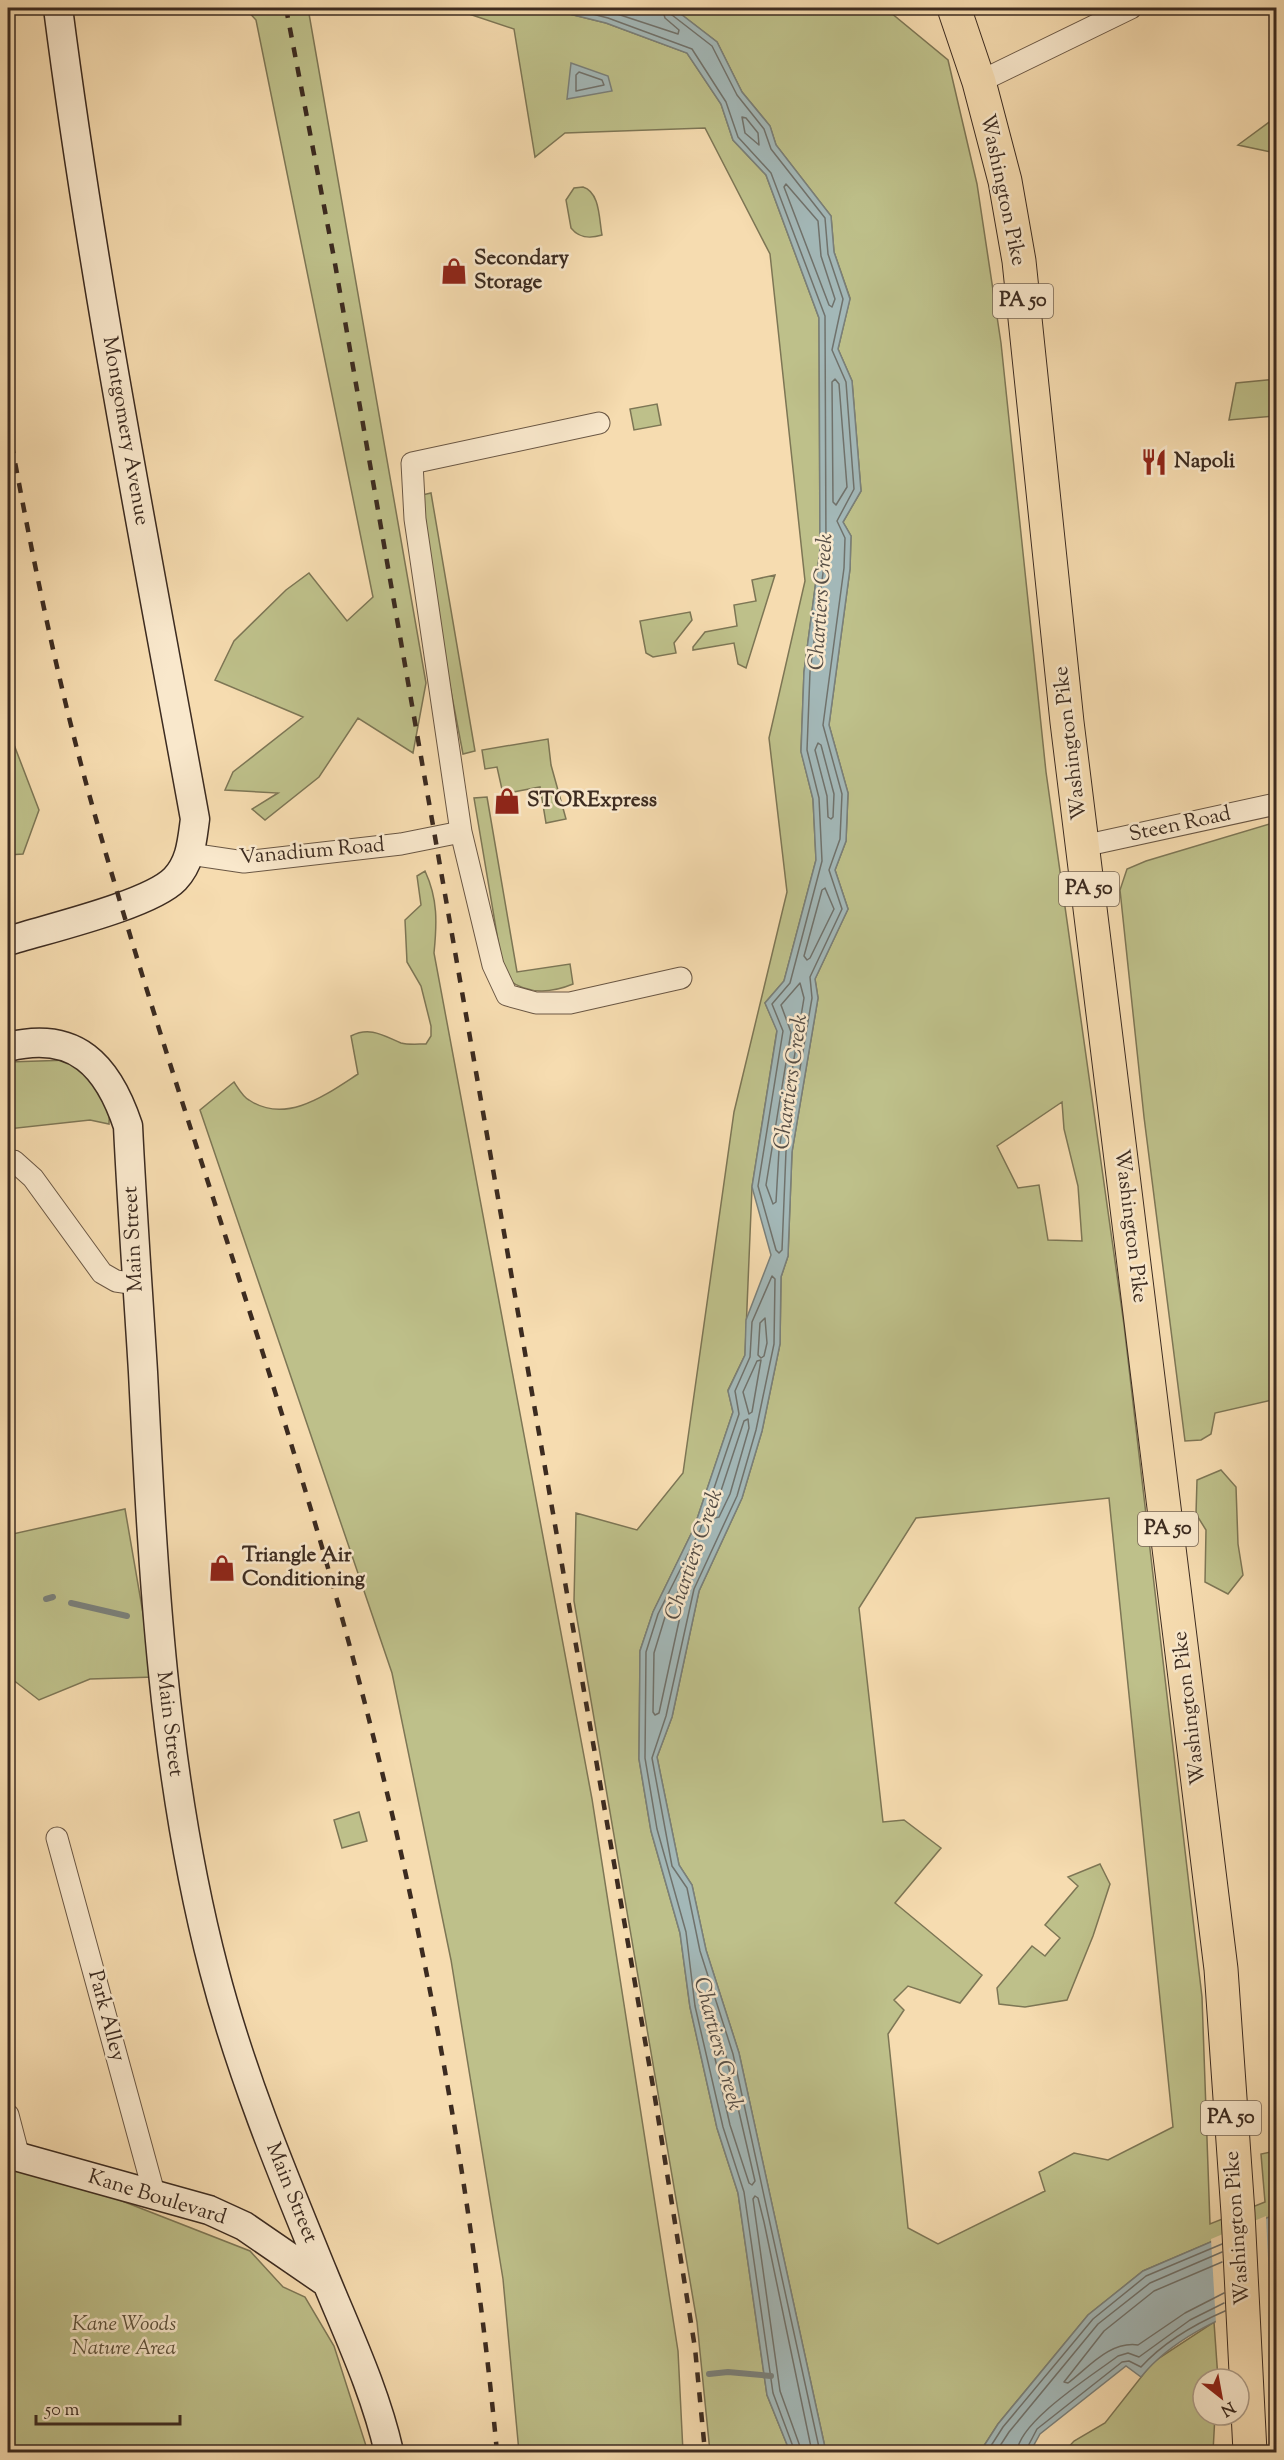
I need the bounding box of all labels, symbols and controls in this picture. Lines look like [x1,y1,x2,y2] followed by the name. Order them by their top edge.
[971,111,1033,269] street label: Washington Pike
[474,244,570,298] place label: Secondary Storage
[439,256,469,286] shop icon: Secondary Storage
[993,284,1053,318] road number: PA 50
[94,334,156,528] street label: Montgomery Avenue
[1139,447,1169,477] restaurant icon: Napoli
[1174,447,1235,477] place label: Napoli
[801,533,843,671] water label: Chartiers Creek
[1047,664,1095,822] street label: Washington Pike
[492,786,522,816] shop icon: STORExpress
[527,786,657,816] place label: STORExpress
[1126,800,1234,850] street label: Steen Road
[238,831,386,873] street label: Vanadium Road
[1059,872,1119,906] road number: PA 50
[767,1012,817,1152] water label: Chartiers Creek
[1106,1147,1154,1305] street label: Washington Pike
[116,1185,152,1293] street label: Main Street
[658,1485,732,1625] water label: Chartiers Creek
[1138,1512,1198,1546] road number: PA 50
[242,1541,366,1595] place label: Triangle Air Conditioning
[207,1553,237,1583] shop icon: Triangle Air Conditioning
[1166,1629,1214,1787] street label: Washington Pike
[148,1670,190,1778] street label: Main Street
[79,1967,133,2065] street label: Park Alley
[684,1974,750,2114] water label: Chartiers Creek
[1201,2101,1261,2135] road number: PA 50
[257,2138,325,2248] street label: Main Street
[1218,2150,1258,2306] street label: Washington Pike
[84,2163,230,2233] street label: Kane Boulevard
[72,2310,176,2364] park label: Kane Woods Nature Area
[1191,2367,1251,2427] north arrow
[36,2388,180,2426] scale bar
[1216,2395,1239,2421] text: N
[44,2398,80,2424] text: 50 m

